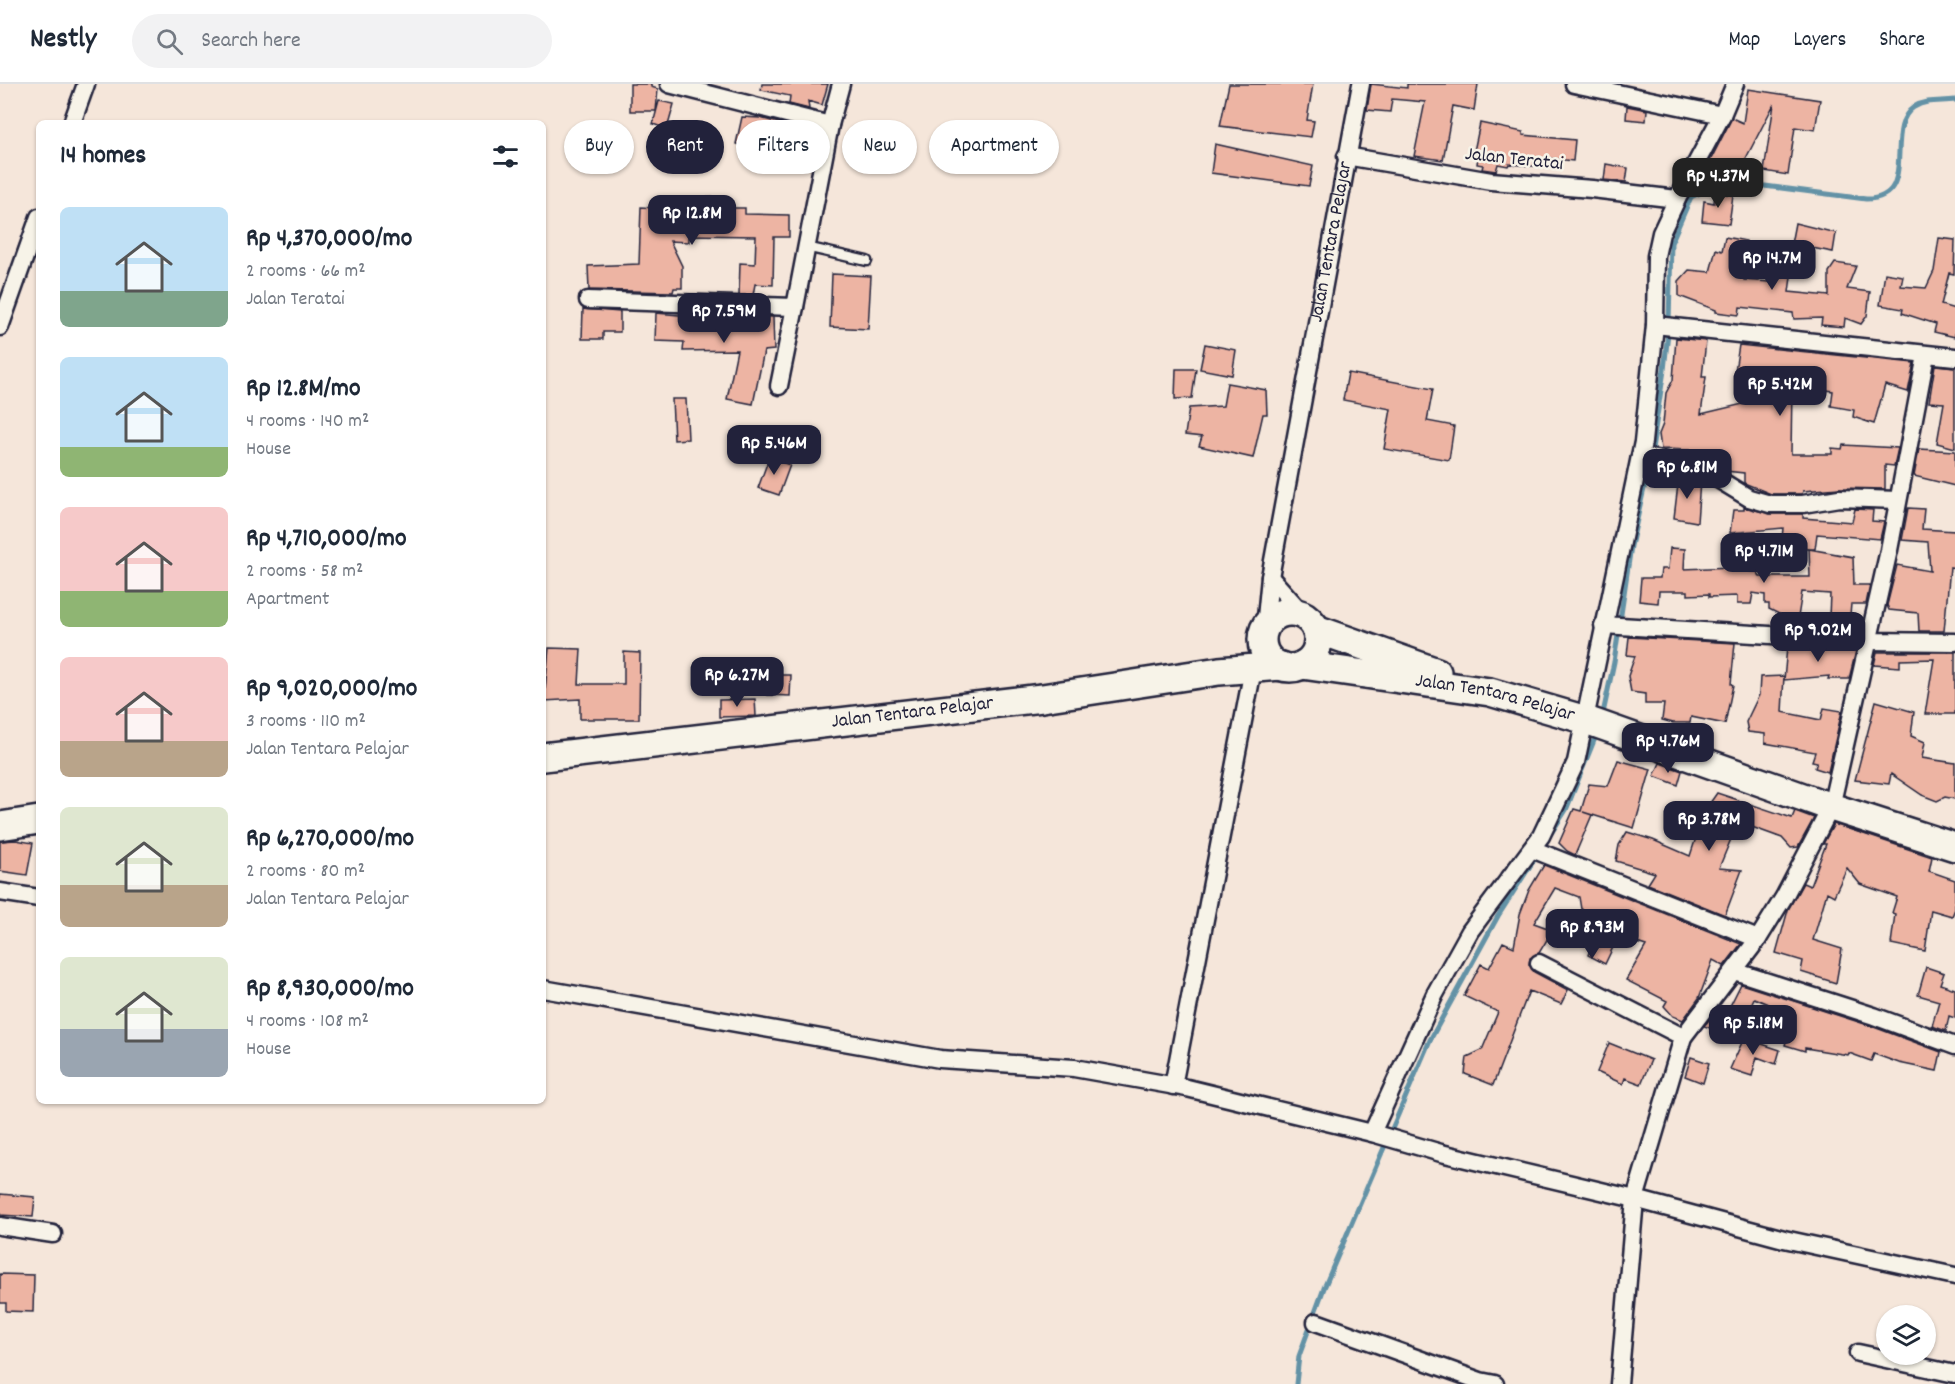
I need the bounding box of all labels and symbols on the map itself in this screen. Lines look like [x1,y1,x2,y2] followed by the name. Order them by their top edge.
[1463,141,1565,179] street label: Jalan Teratai
[1656,158,1780,209] pin: Rp 4.37M
[1303,159,1361,325] street label: Jalan Tentara Pelajar
[630,195,754,246] pin: Rp 12.8M
[1710,240,1834,291] pin: Rp 14.7M
[662,293,786,344] pin: Rp 7.59M
[1718,366,1842,417] pin: Rp 5.42M
[712,425,836,476] pin: Rp 5.46M
[1625,449,1749,500] pin: Rp 6.81M
[1702,533,1826,584] pin: Rp 4.71M
[1756,612,1880,663] pin: Rp 9.02M
[675,657,799,708] pin: Rp 6.27M
[1413,667,1579,730] street label: Jalan Tentara Pelajar
[830,690,996,737] street label: Jalan Tentara Pelajar
[1606,723,1730,774] pin: Rp 4.76M
[1647,801,1771,852] pin: Rp 3.78M
[1530,909,1654,960] pin: Rp 8.93M
[1691,1005,1815,1056] pin: Rp 5.18M

